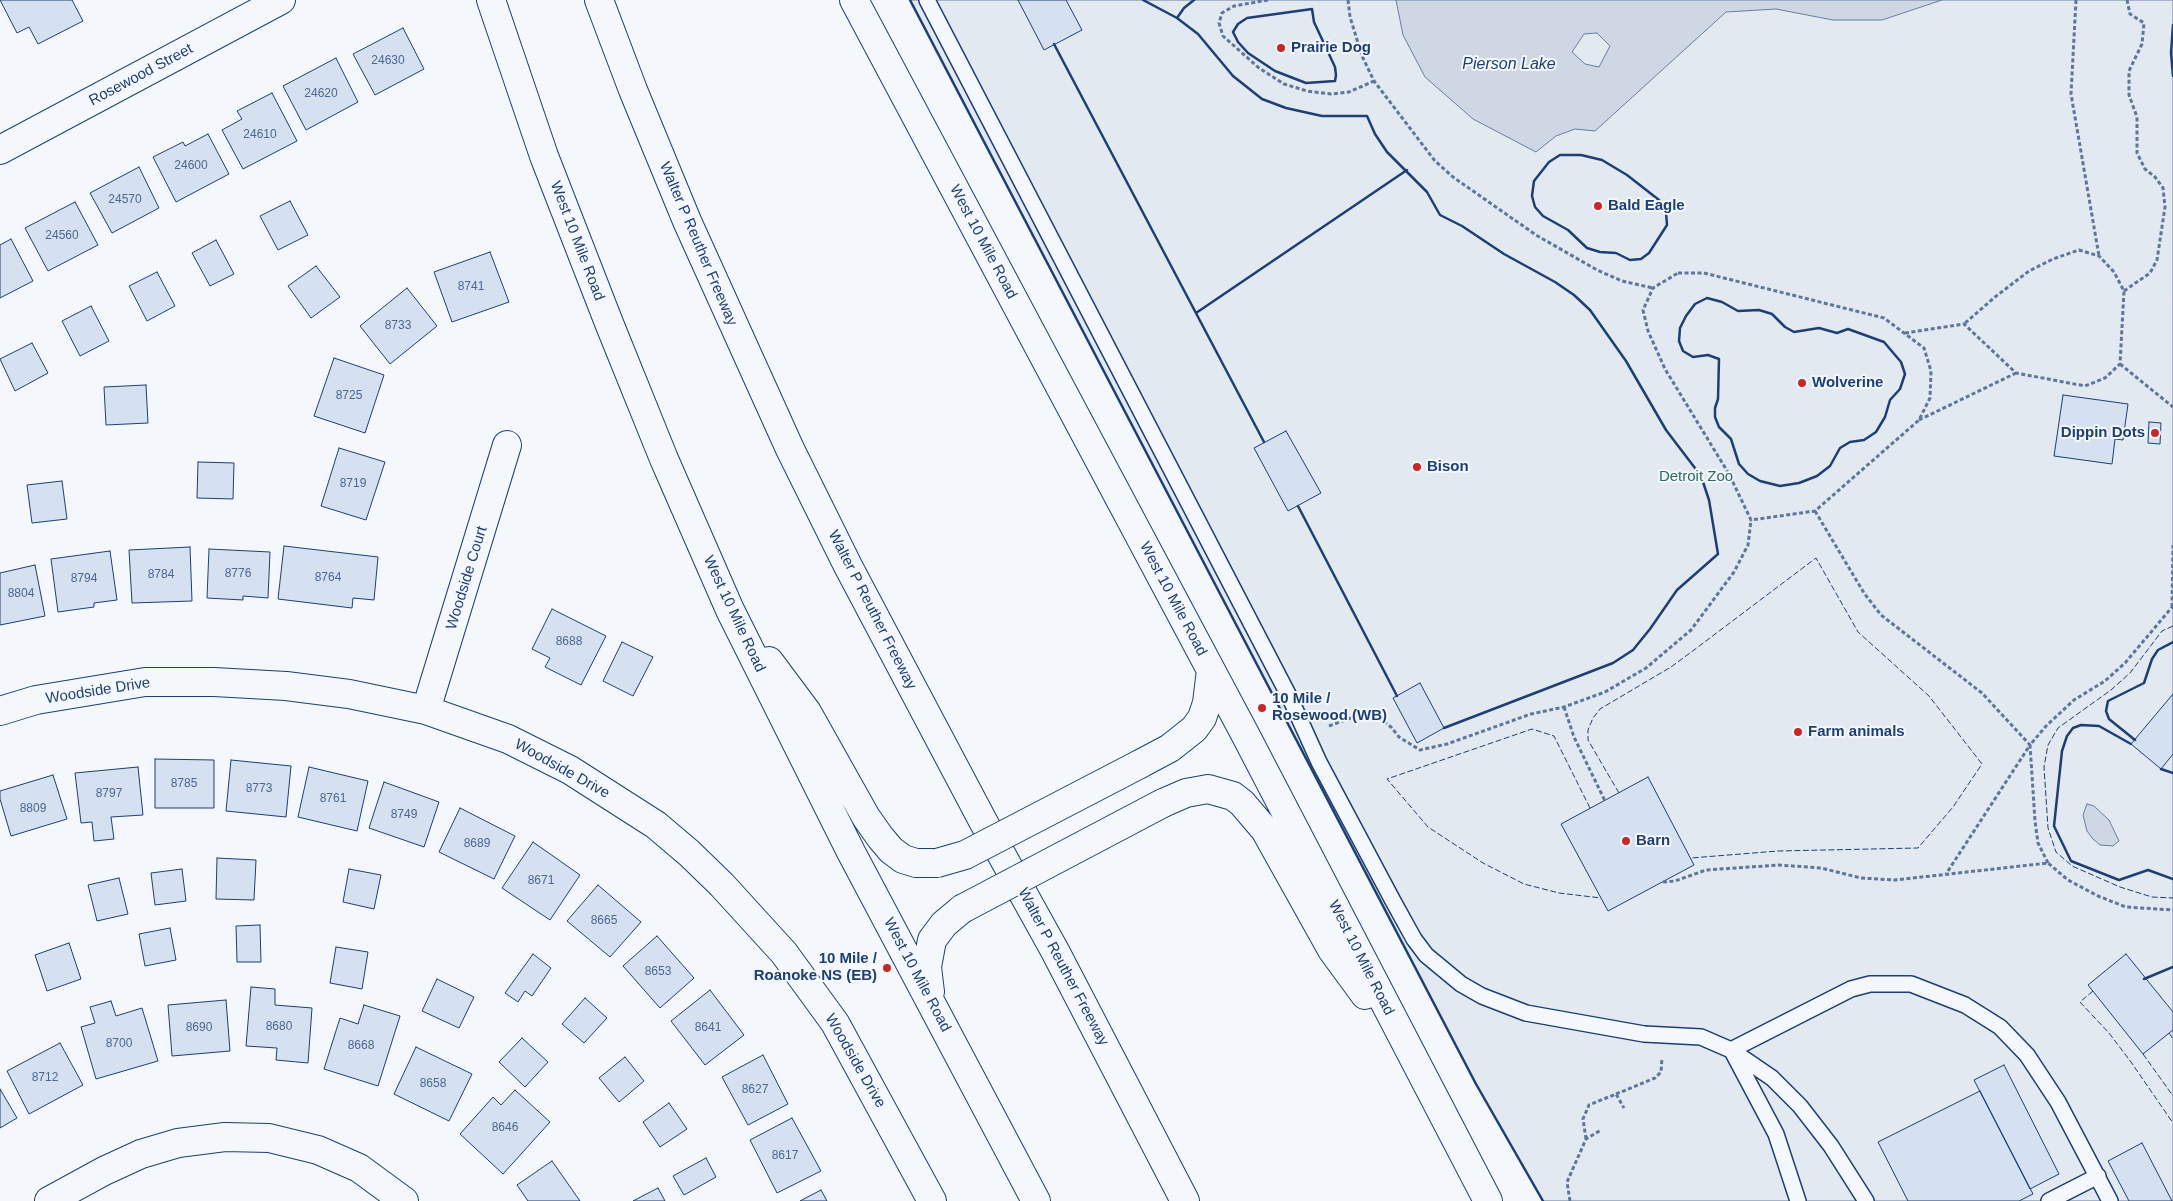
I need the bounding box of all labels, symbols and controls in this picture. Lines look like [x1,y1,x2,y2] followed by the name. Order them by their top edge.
[1291,39,1371,57] place label: Prairie Dog
[86,40,196,110] street label: Rosewood Street
[1275,42,1287,54] marker: Prairie Dog
[371,54,405,68] house number: 24630
[1462,55,1556,75] water label: Pierson Lake
[304,87,338,101] house number: 24620
[243,128,277,142] house number: 24610
[174,159,208,173] house number: 24600
[655,159,741,329] street label: Walter P Reuther Freeway
[546,179,608,303] street label: West 10 Mile Road
[945,182,1021,302] street label: West 10 Mile Road
[108,193,142,207] house number: 24570
[1608,197,1685,215] place label: Bald Eagle
[1592,200,1604,212] marker: Bald Eagle
[45,229,79,243] house number: 24560
[458,280,484,294] house number: 8741
[385,319,411,333] house number: 8733
[1812,374,1883,392] place label: Wolverine
[1796,377,1808,389] marker: Wolverine
[336,389,362,403] house number: 8725
[2061,424,2145,442] place label: Dippin Dots
[2149,427,2161,439] marker: Dippin Dots
[1427,458,1469,476] place label: Bison
[1411,461,1423,473] marker: Bison
[1659,468,1733,486] park label: Detroit Zoo
[340,477,366,491] house number: 8719
[443,524,491,632] street label: Woodside Court
[824,527,920,693] street label: Walter P Reuther Freeway
[1135,539,1211,659] street label: West 10 Mile Road
[699,553,769,675] street label: West 10 Mile Road
[225,567,251,581] house number: 8776
[148,568,174,582] house number: 8784
[315,571,341,585] house number: 8764
[71,572,97,586] house number: 8794
[8,587,34,601] house number: 8804
[556,635,582,649] house number: 8688
[44,674,152,708] street label: Woodside Drive
[1272,690,1387,725] place label: 10 Mile / Rosewood (WB)
[1256,702,1268,714] marker: 10 Mile / Rosewood (WB)
[1808,723,1905,741] place label: Farm animals
[1792,726,1804,738] marker: Farm animals
[511,736,613,802] street label: Woodside Drive
[171,777,197,791] house number: 8785
[246,782,272,796] house number: 8773
[96,787,122,801] house number: 8797
[320,792,346,806] house number: 8761
[20,802,46,816] house number: 8809
[391,808,417,822] house number: 8749
[1636,832,1670,850] place label: Barn
[1620,835,1632,847] marker: Barn
[464,837,490,851] house number: 8689
[528,874,554,888] house number: 8671
[1014,885,1112,1049] street label: Walter P Reuther Freeway
[1324,898,1398,1018] street label: West 10 Mile Road
[591,914,617,928] house number: 8665
[879,915,955,1035] street label: West 10 Mile Road
[754,950,877,985] place label: 10 Mile / Roanoke NS (EB)
[881,962,893,974] marker: 10 Mile / Roanoke NS (EB)
[645,965,671,979] house number: 8653
[821,1011,889,1111] street label: Woodside Drive
[266,1020,292,1034] house number: 8680
[186,1021,212,1035] house number: 8690
[695,1021,721,1035] house number: 8641
[106,1037,132,1051] house number: 8700
[348,1039,374,1053] house number: 8668
[32,1071,58,1085] house number: 8712
[420,1077,446,1091] house number: 8658
[742,1083,768,1097] house number: 8627
[492,1121,518,1135] house number: 8646
[772,1149,798,1163] house number: 8617

